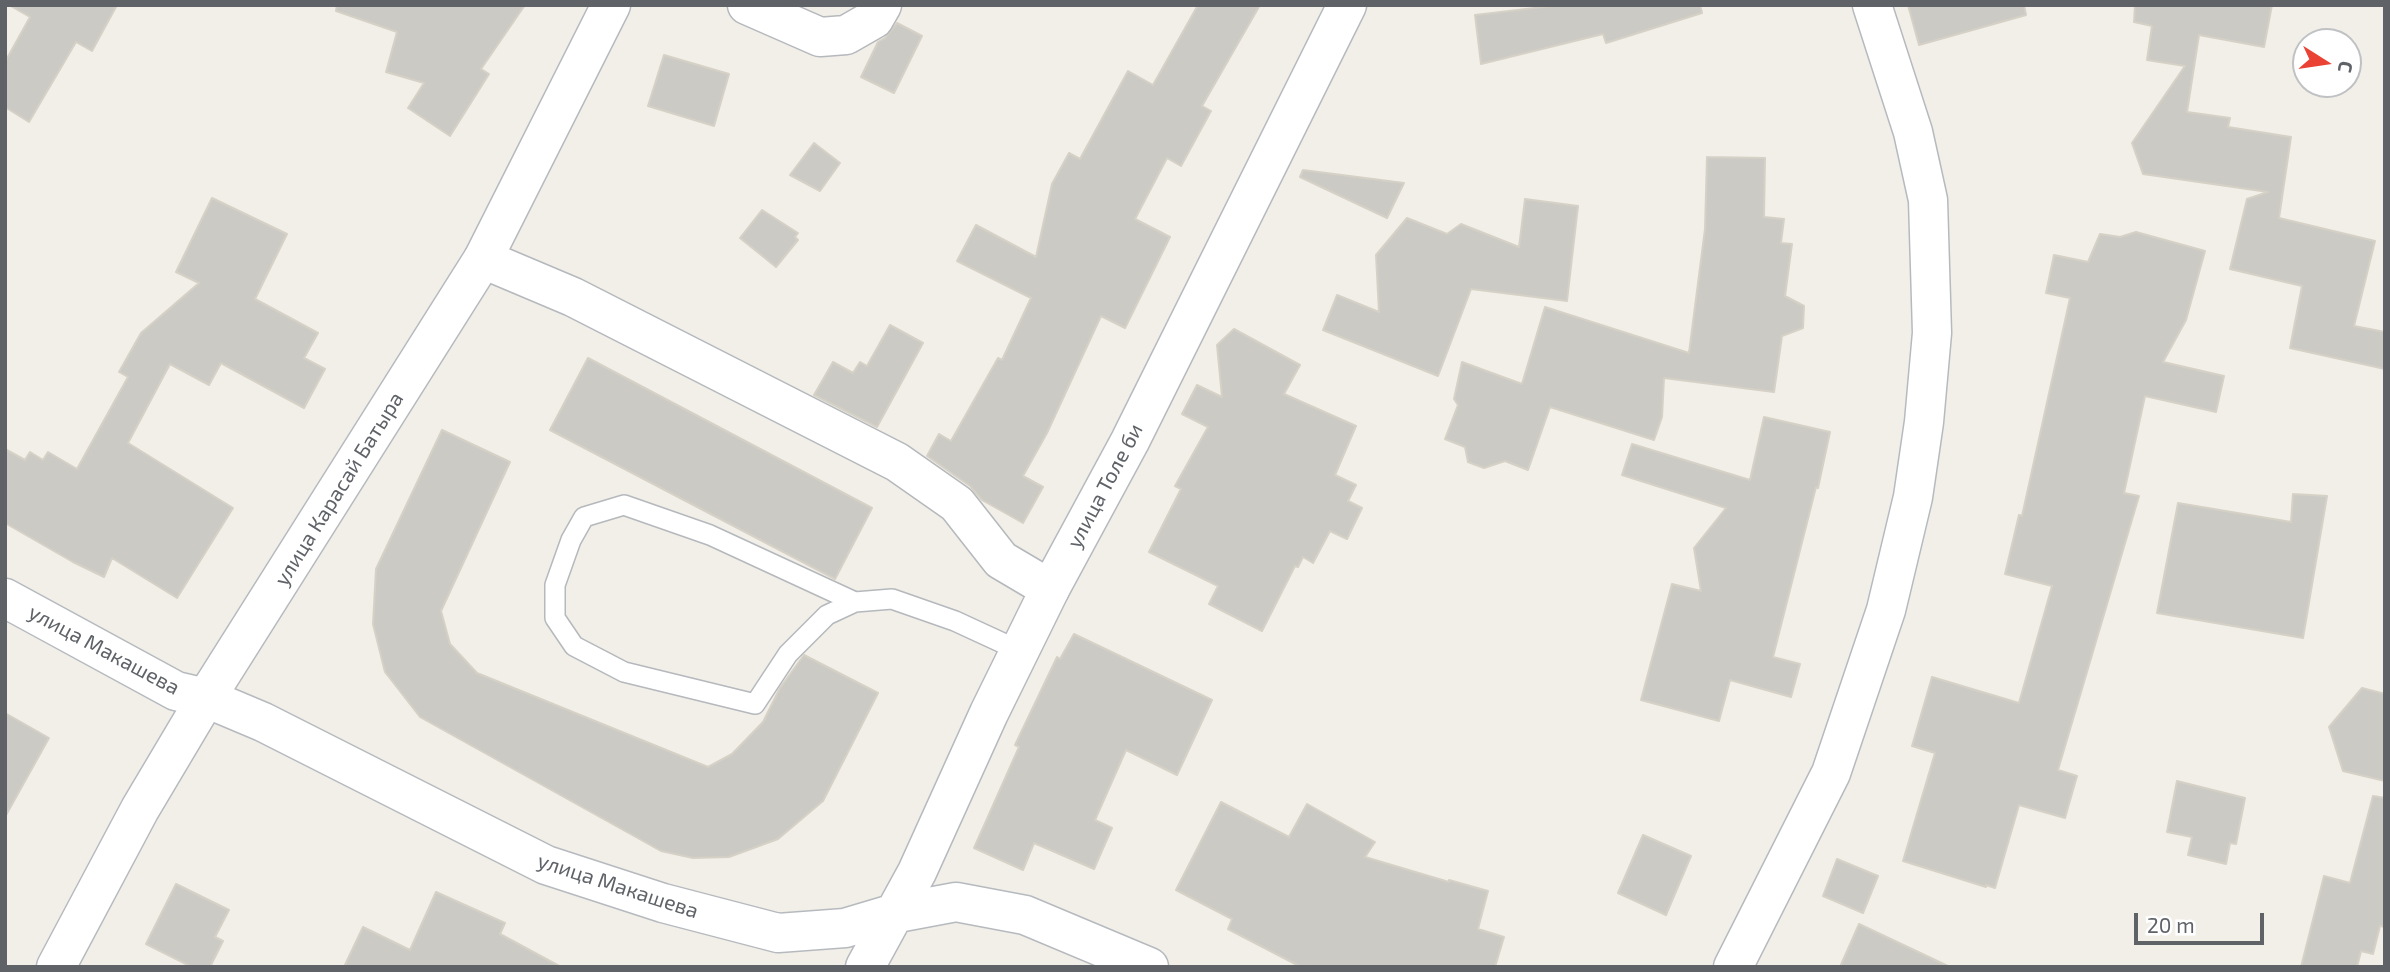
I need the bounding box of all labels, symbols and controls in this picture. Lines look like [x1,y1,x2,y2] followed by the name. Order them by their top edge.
[2292,28,2362,98] north arrow
[2334,59,2358,75] text: С
[269,387,409,591] street label: улица Карасай Батыра
[1062,419,1148,553] street label: улица Толе би
[24,600,184,700] street label: улица Макашева
[534,848,702,924] street label: улица Макашева
[2138,898,2268,942] scale bar
[2147,912,2195,937] text: 20 m

